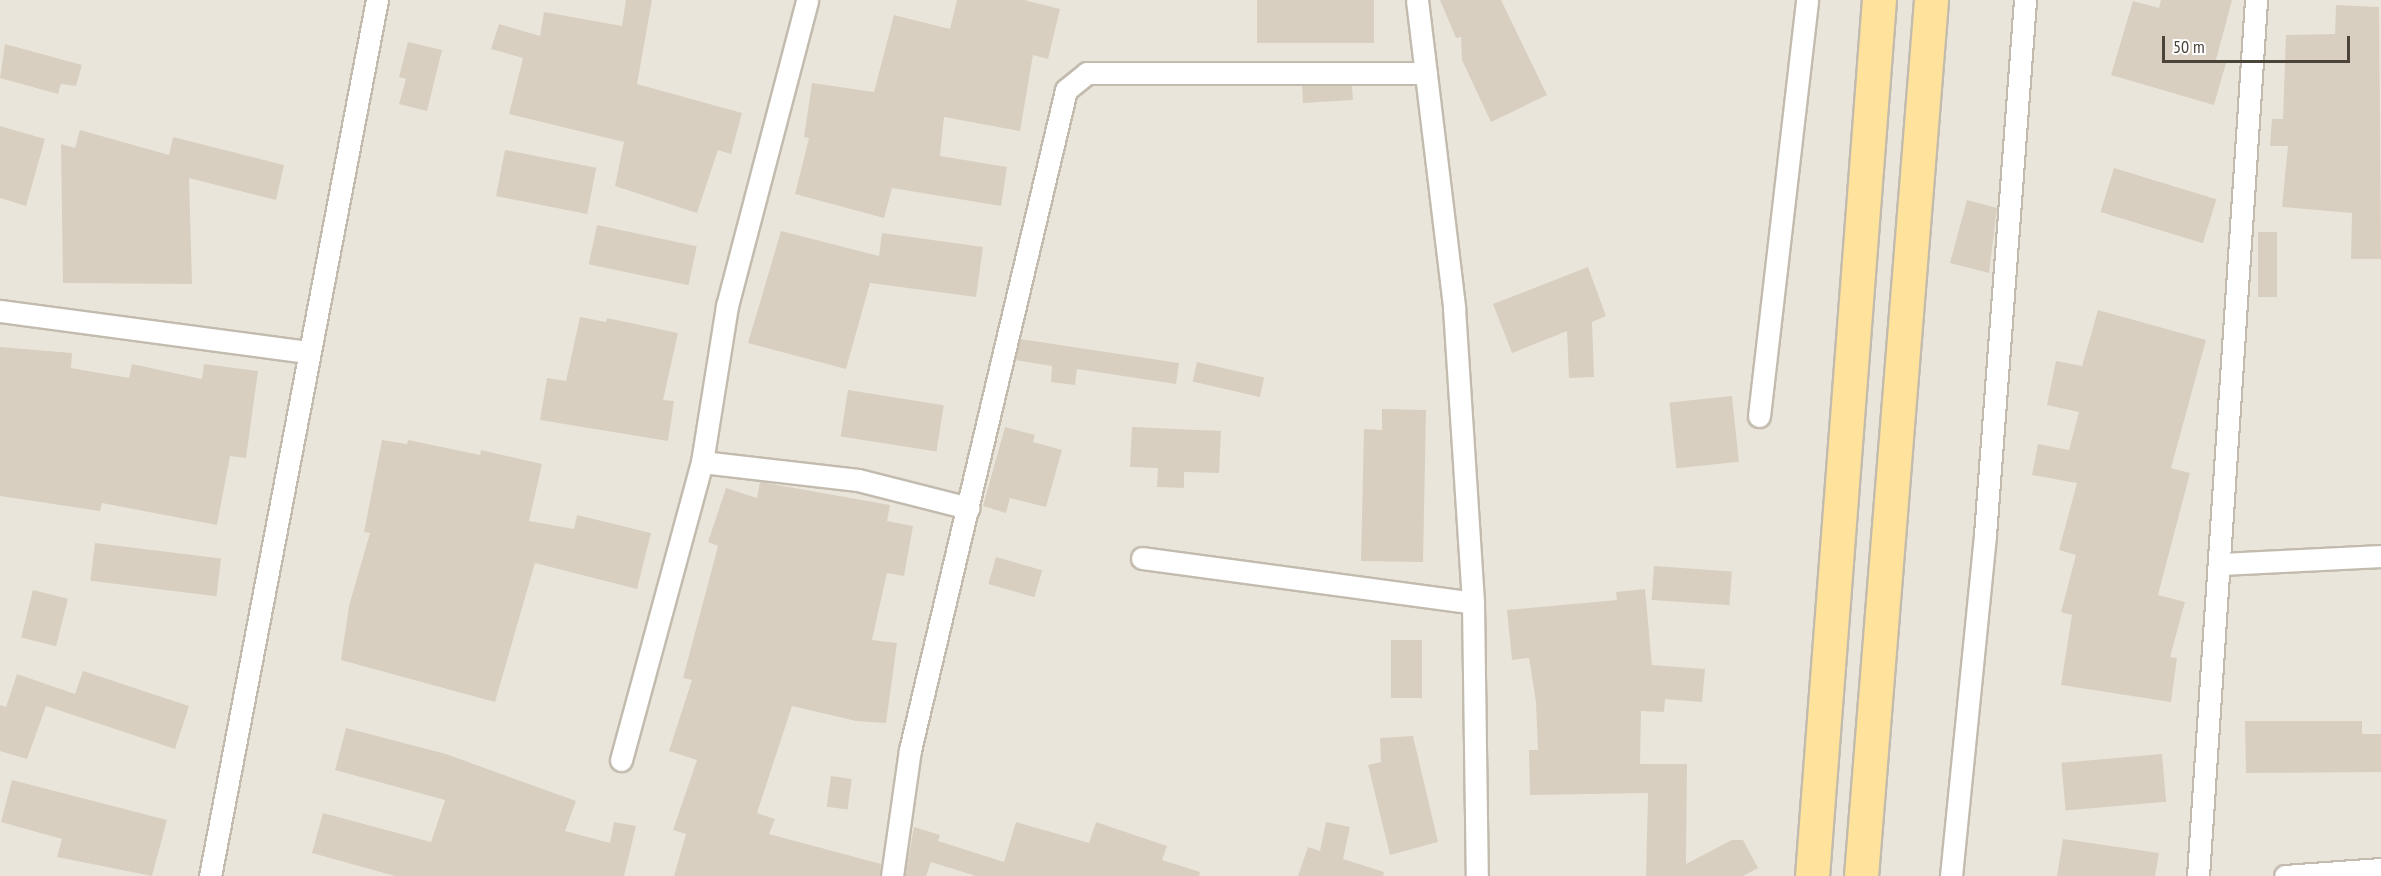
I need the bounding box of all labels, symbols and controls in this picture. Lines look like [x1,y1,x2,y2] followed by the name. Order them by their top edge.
[2165,24,2352,62] scale bar
[2173,35,2205,58] text: 50 m

